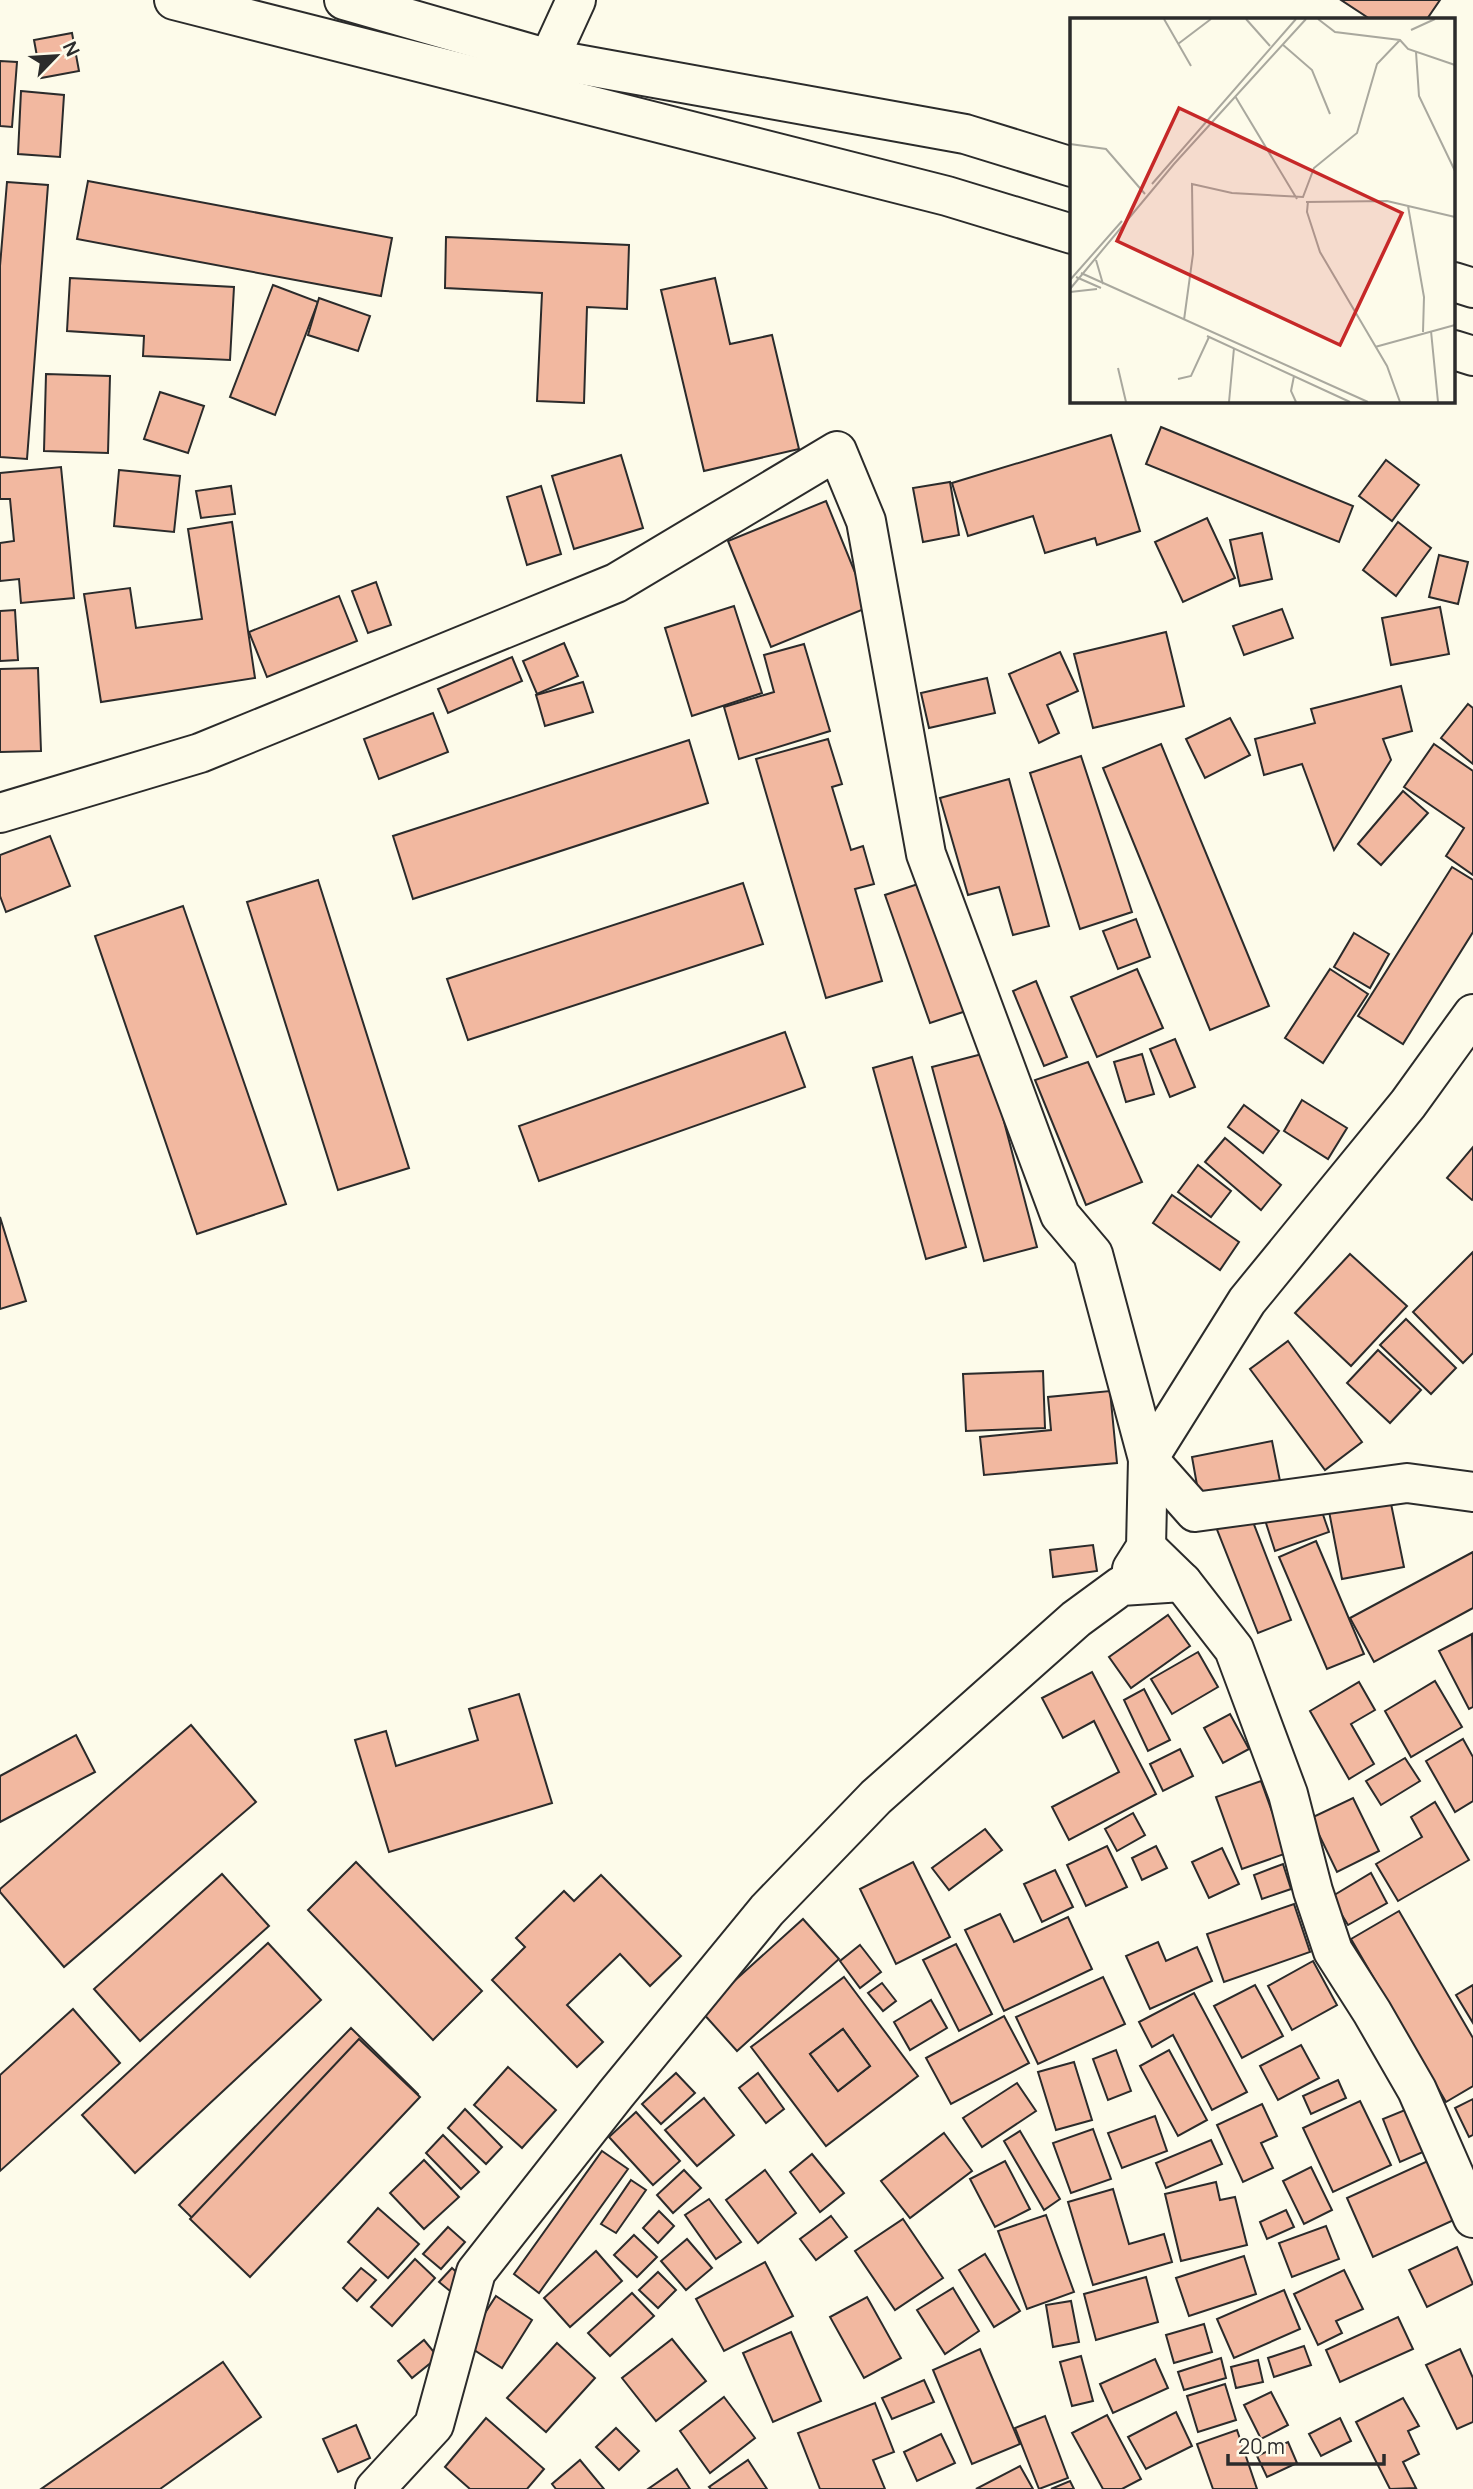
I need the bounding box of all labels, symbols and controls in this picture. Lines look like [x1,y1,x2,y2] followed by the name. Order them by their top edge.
[1070,18,1456,402] inset map
[21,21,91,91] north arrow
[57,37,86,60] text: N
[1228,2422,1384,2466] scale bar
[1238,2432,1285,2460] text: 20 m

